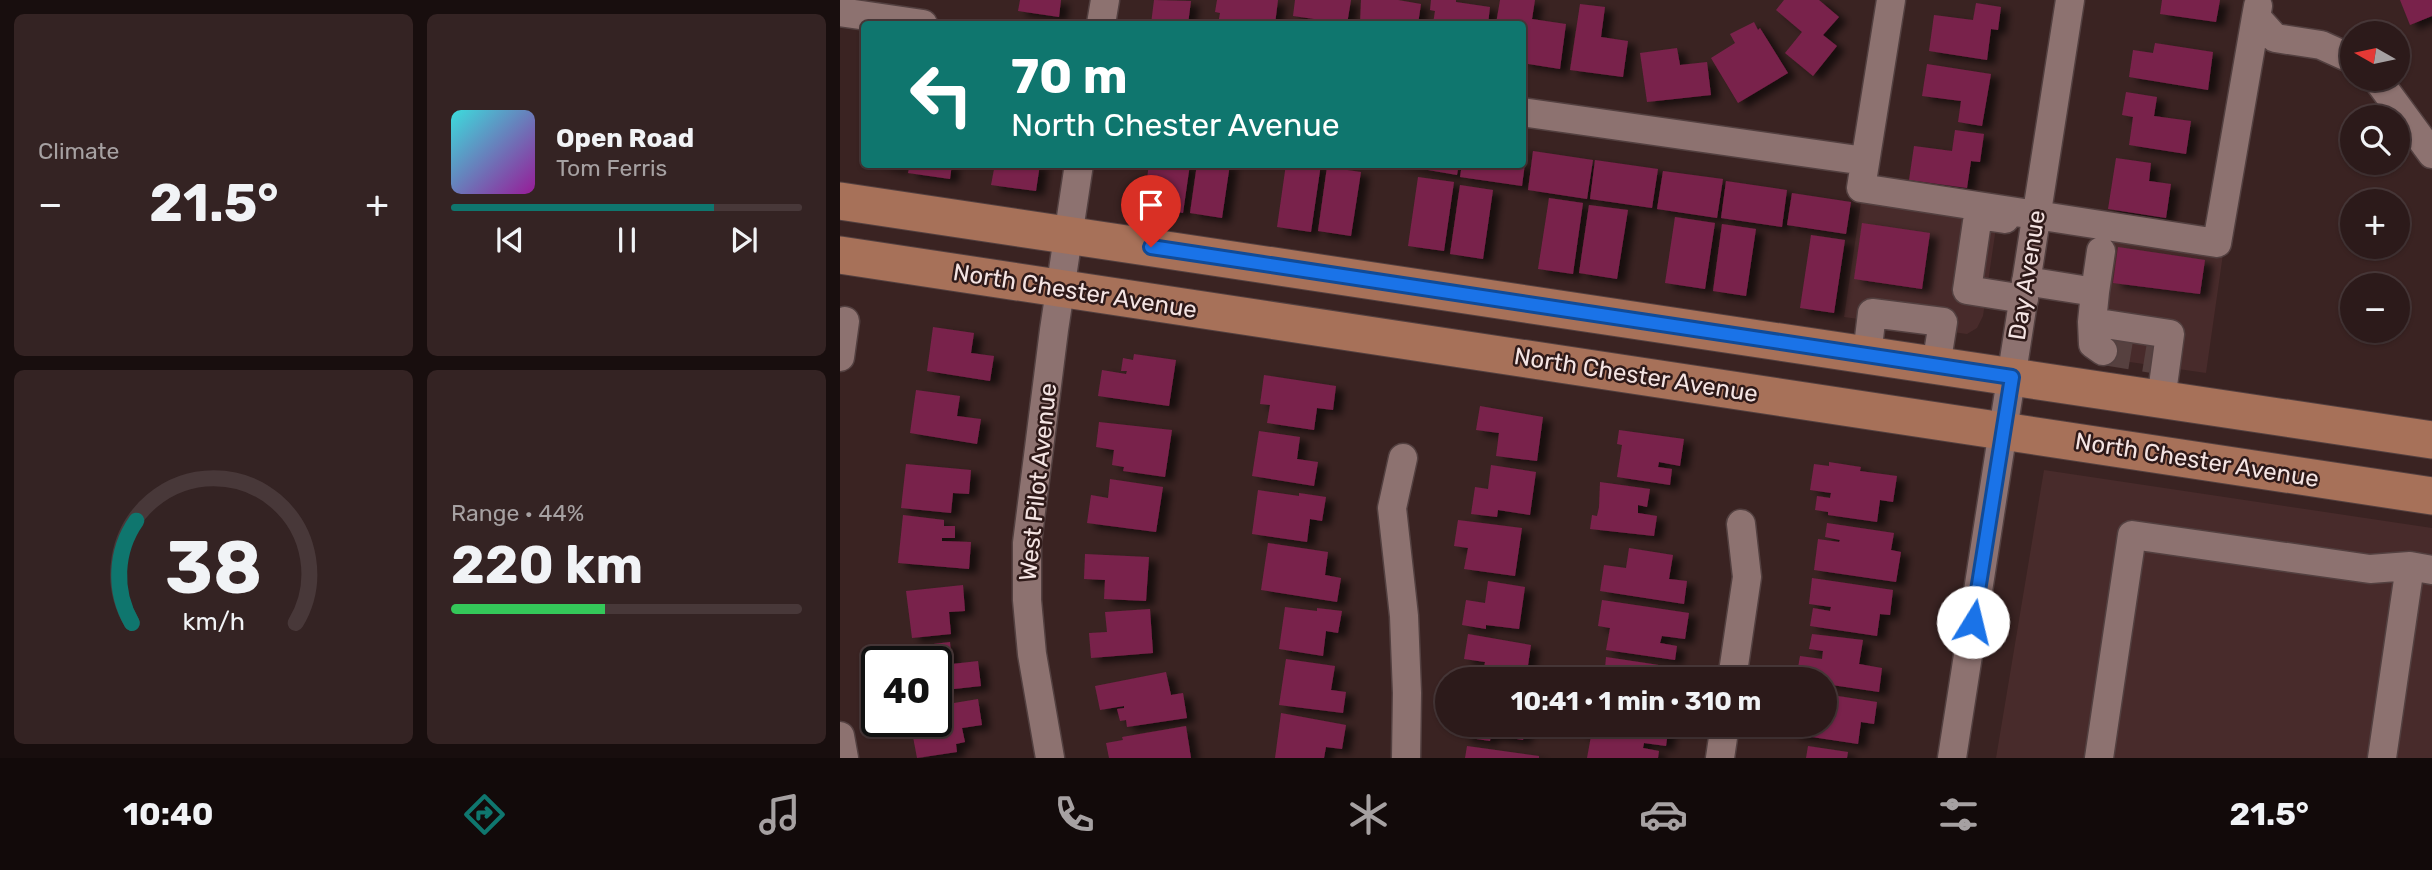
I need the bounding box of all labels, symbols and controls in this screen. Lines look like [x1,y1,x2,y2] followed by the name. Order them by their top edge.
[2340,21,2410,91] north arrow
[2340,21,2410,343] map controls
[1011,47,1128,105] text: 70 m
[896,49,987,140] icon: left
[2340,105,2410,175] button: search
[1011,106,1340,144] text: North Chester Avenue
[556,123,694,154] text: Open Road
[38,137,119,165] text: Climate
[556,154,667,182] text: Tom Ferris
[149,172,279,234] text: 21.5°
[1121,175,1181,247] pin
[38,181,63,227] text: −
[365,181,389,227] text: +
[1132,186,1170,224] icon: arrive
[2340,189,2410,259] button: +
[2003,208,2051,342] street label: Day Avenue
[491,221,529,259] icon: previous
[608,221,646,259] icon: pause
[725,221,763,259] icon: next
[951,258,1199,324] street label: North Chester Avenue
[2340,273,2410,343] button: −
[1512,342,1760,408] street label: North Chester Avenue
[1014,382,1062,582] street label: West Pilot Avenue
[2073,427,2321,493] street label: North Chester Avenue
[451,499,584,527] text: Range · 44%
[165,525,262,611] text: 38
[451,534,643,596] text: 220 km
[1936,585,2010,659] position arrow
[182,607,245,636] text: km/h
[861,646,952,737] speed limit sign: 40
[1511,686,1761,717] text: 10:41 · 1 min · 310 m
[460,790,509,839] icon: directions
[755,790,804,839] icon: music
[1050,790,1099,839] icon: phone
[1344,790,1393,839] icon: climate
[1639,790,1688,839] icon: car
[1934,790,1983,839] icon: filters
[123,795,214,833] text: 10:40
[2229,795,2309,833] text: 21.5°

